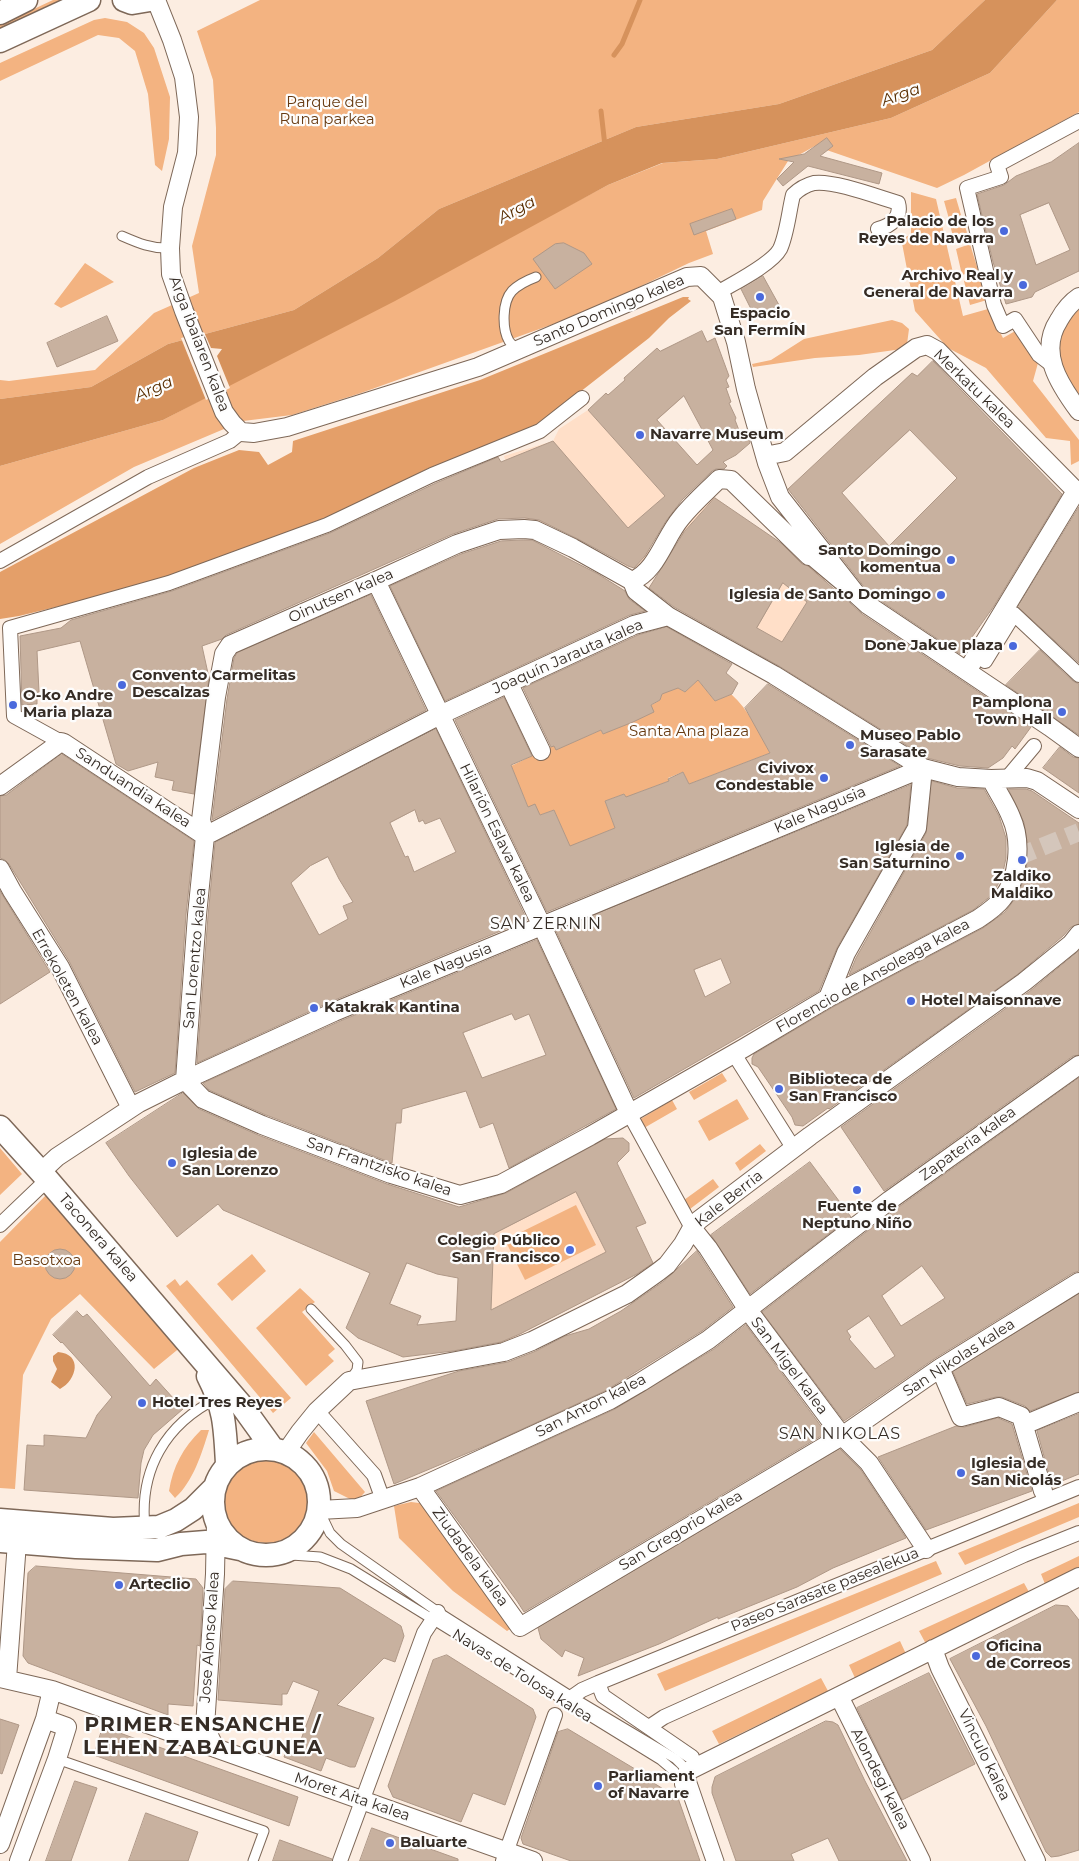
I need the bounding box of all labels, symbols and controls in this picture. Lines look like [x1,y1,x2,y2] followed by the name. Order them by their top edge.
[879,79,923,111] water label: Arga
[279,94,375,129] park label: Parque del Runa parkea
[495,192,539,228] water label: Arga
[858,213,994,248] place label: Palacio de los Reyes de Navarra
[998,225,1010,237] marker: Palacio de los Reyes de Navarra
[863,267,1013,302] place label: Archivo Real y General de Navarra
[531,271,687,351] street label: Santo Domingo kalea
[165,274,233,414] street label: Arga ibaiaren kalea
[1017,279,1029,291] marker: Archivo Real y General de Navarra
[754,291,766,303] marker: Espacio San FermÍN
[714,305,806,340] place label: Espacio San FermÍN
[929,346,1019,432] street label: Merkatu kalea
[132,372,176,406] water label: Arga
[650,426,784,444] place label: Navarre Museum
[634,429,646,441] marker: Navarre Museum
[818,542,941,577] place label: Santo Domingo komentua
[945,554,957,566] marker: Santo Domingo komentua
[286,565,396,627] street label: Oinutsen kalea
[729,586,931,604] place label: Iglesia de Santo Domingo
[935,589,947,601] marker: Iglesia de Santo Domingo
[490,616,646,698] street label: Joaquín Jarauta kalea
[864,637,1003,655] place label: Done Jakue plaza
[1007,640,1019,652] marker: Done Jakue plaza
[132,667,296,702] place label: Convento Carmelitas Descalzas
[116,679,128,691] marker: Convento Carmelitas Descalzas
[23,687,113,722] place label: O-ko Andre Maria plaza
[972,694,1052,729] place label: Pamplona Town Hall
[7,699,19,711] marker: O-ko Andre Maria plaza
[1056,706,1068,718] marker: Pamplona Town Hall
[629,723,749,741] park label: Santa Ana plaza
[860,727,961,762] place label: Museo Pablo Sarasate
[844,739,856,751] marker: Museo Pablo Sarasate
[72,744,194,832] street label: Sanduandia kalea
[716,760,814,795] place label: Civivox Condestable
[455,761,539,905] street label: Hilarión Eslava kalea
[818,772,830,784] marker: Civivox Condestable
[771,783,869,837] street label: Kale Nagusia
[839,838,950,873] place label: Iglesia de San Saturnino
[954,850,966,862] marker: Iglesia de San Saturnino
[1016,854,1028,866] marker: Zaldiko Maldiko
[991,868,1053,903] place label: Zaldiko Maldiko
[180,887,210,1029] street label: San Lorentzo kalea
[489,914,603,934] district label: SAN ZERNIN
[773,915,973,1037] street label: Florencio de Ansoleaga kalea
[28,926,106,1048] street label: Errekoleten kalea
[397,939,495,993] street label: Kale Nagusia
[921,992,1061,1010] place label: Hotel Maisonnave
[905,995,917,1007] marker: Hotel Maisonnave
[324,999,460,1017] place label: Katakrak Kantina
[308,1002,320,1014] marker: Katakrak Kantina
[789,1071,897,1106] place label: Biblioteca de San Francisco
[773,1083,785,1095] marker: Biblioteca de San Francisco
[916,1103,1020,1185] street label: Zapateria kalea
[304,1134,454,1200] street label: San Frantzisko kalea
[182,1145,278,1180] place label: Iglesia de San Lorenzo
[166,1157,178,1169] marker: Iglesia de San Lorenzo
[691,1167,767,1231] street label: Kale Berria
[851,1184,863,1196] marker: Fuente de Neptuno Niño
[55,1190,141,1286] street label: Taconera kalea
[802,1198,912,1233] place label: Fuente de Neptuno Niño
[437,1232,560,1267] place label: Colegio Público San Francisco
[564,1244,576,1256] marker: Colegio Público San Francisco
[13,1252,81,1270] park label: Basotxoa
[747,1314,831,1418] street label: San Migel kalea
[900,1315,1018,1401] street label: San Nikolas kalea
[533,1370,649,1442] street label: San Anton kalea
[152,1394,282,1412] place label: Hotel Tres Reyes
[136,1397,148,1409] marker: Hotel Tres Reyes
[777,1424,903,1444] district label: SAN NIKOLAS
[971,1455,1061,1490] place label: Iglesia de San Nicolás
[955,1467,967,1479] marker: Iglesia de San Nicolás
[616,1487,746,1575] street label: San Gregorio kalea
[428,1504,512,1610] street label: Ziudadela kalea
[728,1544,922,1636] street label: Paseo Sarasate pasealekua
[196,1571,224,1703] street label: Jose Alonso kalea
[129,1576,191,1594] place label: Arteclio
[113,1579,125,1591] marker: Arteclio
[448,1625,596,1727] street label: Navas de Tolosa kalea
[986,1638,1070,1673] place label: Oficina de Correos
[970,1650,982,1662] marker: Oficina de Correos
[954,1706,1014,1804] street label: Vinculo kalea
[81,1713,325,1760] district label: PRIMER ENSANCHE / LEHEN ZABALGUNEA
[847,1725,913,1833] street label: Alondegi kalea
[608,1768,695,1803] place label: Parliament of Navarre
[292,1769,412,1825] street label: Moret Aita kalea
[592,1780,604,1792] marker: Parliament of Navarre
[400,1834,467,1852] place label: Baluarte
[384,1837,396,1849] marker: Baluarte

